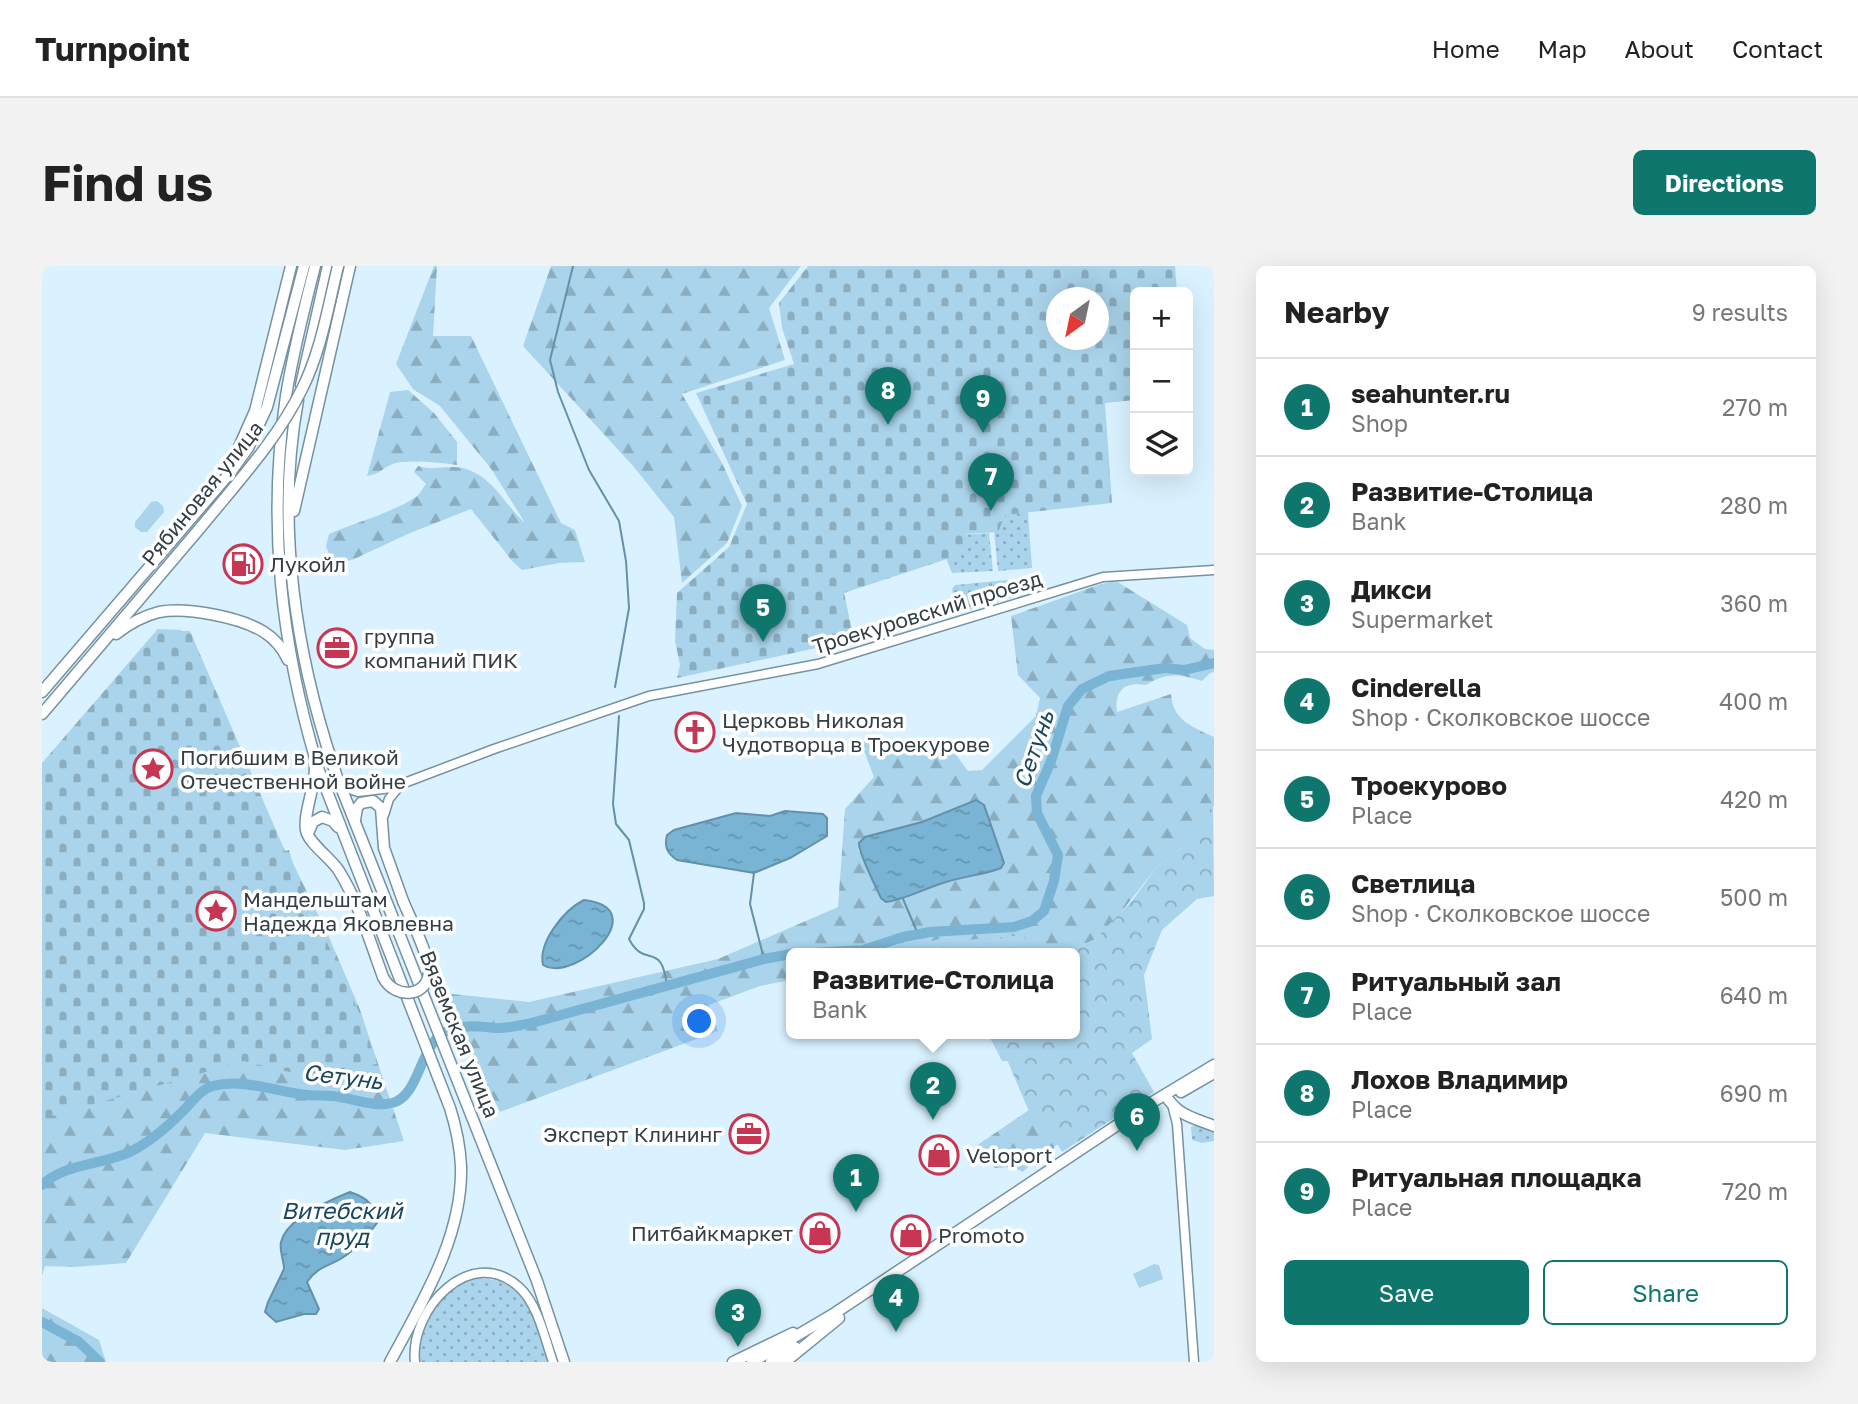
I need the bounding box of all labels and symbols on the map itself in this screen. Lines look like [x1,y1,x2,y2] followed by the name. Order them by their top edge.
[1046,287,1109,350] north arrow
[865,367,911,425] pin: 8
[960,375,1006,433] pin: 9
[136,415,268,571] street label: Рябиновая улица
[968,453,1014,511] pin: 7
[222,543,264,585] fuel station icon: Лукойл
[270,551,346,577] place label: Лукойл
[809,565,1045,659] street label: Троекуровский проезд
[740,584,786,642] pin: 5
[364,623,518,673] place label: группа компаний ПИК
[316,627,358,669] office icon: группа компаний ПИК
[1007,706,1059,791] water label: Сетунь
[722,707,990,757] place label: Церковь Николая Чудотворца в Троекурове
[674,711,716,753] church icon: Церковь Николая Чудотворца в Троекурове
[180,744,406,794] place label: Погибшим в Великой Отечественной войне
[132,748,174,790] place icon: Погибшим в Великой Отечественной войне
[243,886,454,936] place label: Мандельштам Надежда Яковлевна
[195,890,237,932] place icon: Мандельштам Надежда Яковлевна
[415,947,505,1121] street label: Вяземская улица
[682,1004,716,1038] your location
[302,1057,385,1095] water label: Сетунь
[910,1062,956,1120] pin: 2
[1114,1093,1160,1151] pin: 6
[728,1113,770,1155] office icon: Эксперт Клининг
[543,1121,722,1147] place label: Эксперт Клининг
[918,1134,960,1176] shop icon: Veloport
[966,1142,1053,1168] place label: Veloport
[833,1154,879,1212] pin: 1
[281,1196,405,1250] water label: Витебский пруд
[799,1212,841,1254] shop icon: Питбайкмаркет
[890,1214,932,1256] shop icon: Promoto
[631,1220,793,1246] place label: Питбайкмаркет
[938,1222,1025,1248] place label: Promoto
[873,1274,919,1332] pin: 4
[715,1289,761,1347] pin: 3

